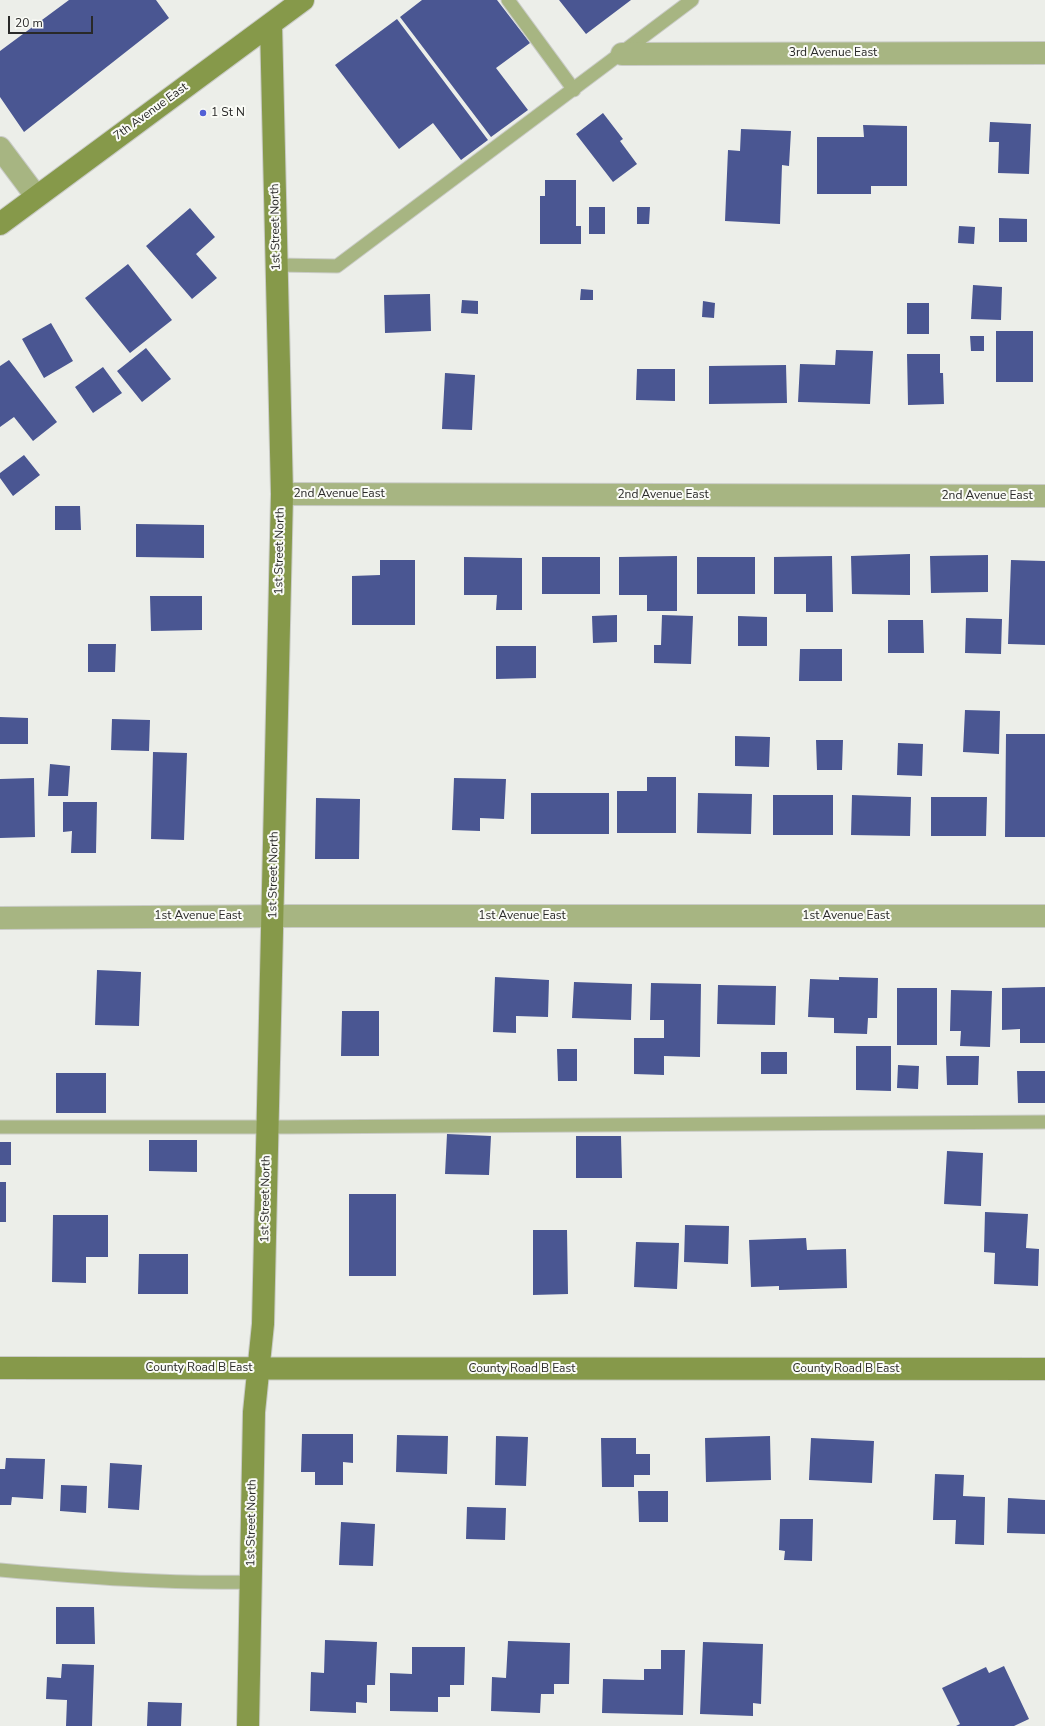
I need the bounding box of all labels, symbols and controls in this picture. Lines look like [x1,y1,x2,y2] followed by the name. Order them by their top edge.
[10,8,95,34] scale bar
[15,15,43,31] text: 20 m
[789,46,877,60] street label: 3rd Avenue East
[111,80,191,144] street label: 7th Avenue East
[211,106,245,120] place label: 1 St N
[198,108,208,118] marker: 1 St N
[268,183,284,271] street label: 1st Street North
[293,487,385,501] street label: 2nd Avenue East
[617,488,709,502] street label: 2nd Avenue East
[941,489,1033,503] street label: 2nd Avenue East
[272,507,288,595] street label: 1st Street North
[266,831,282,919] street label: 1st Street North
[154,909,242,923] street label: 1st Avenue East
[478,909,566,923] street label: 1st Avenue East
[802,909,890,923] street label: 1st Avenue East
[258,1155,274,1243] street label: 1st Street North
[146,1361,252,1375] street label: County Road B East
[469,1362,575,1376] street label: County Road B East
[793,1362,899,1376] street label: County Road B East
[244,1479,260,1567] street label: 1st Street North

